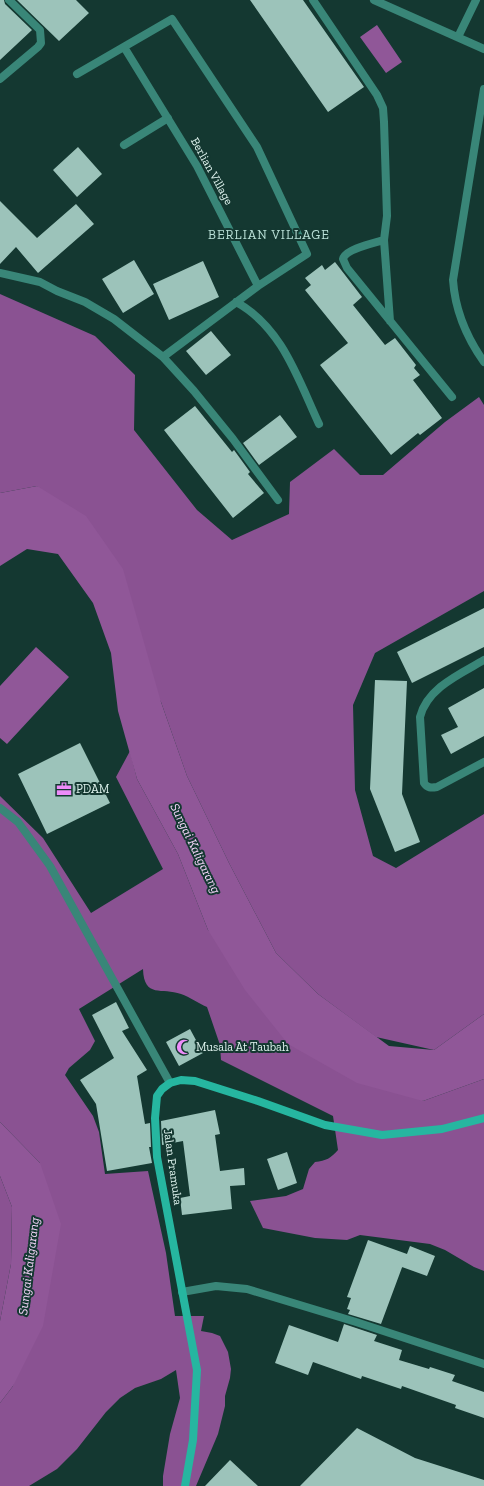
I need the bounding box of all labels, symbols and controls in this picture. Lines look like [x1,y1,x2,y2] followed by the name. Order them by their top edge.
[188,135,236,207] street label: Berlian Village
[208,227,330,242] district label: BERLIAN VILLAGE
[55,780,73,798] office icon: PDAM
[76,782,110,796] place label: PDAM
[167,801,224,896] water label: Sungai Kaligarang
[175,1038,193,1056] mosque icon: Musala At Taubah
[196,1040,289,1054] place label: Musala At Taubah
[161,1128,185,1206] street label: Jalan Pramuka
[15,1216,42,1316] water label: Sungai Kaligarang

